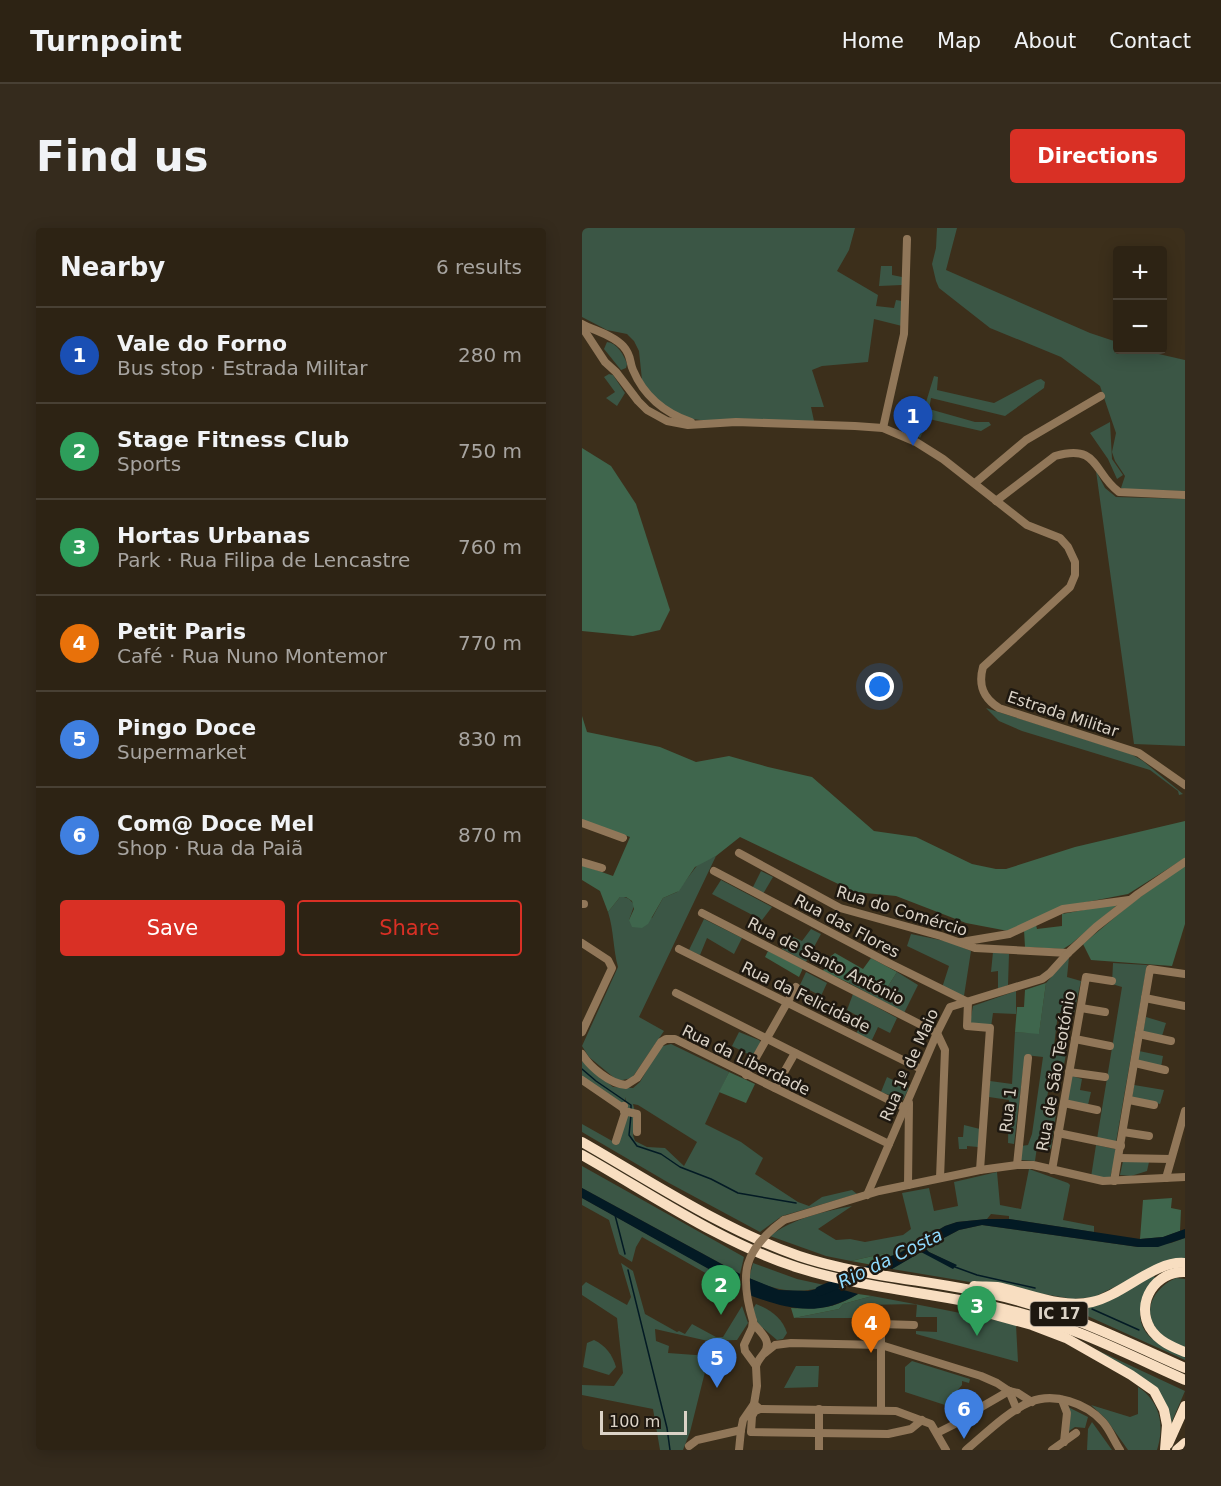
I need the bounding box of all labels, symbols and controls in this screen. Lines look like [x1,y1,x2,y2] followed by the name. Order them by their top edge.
[30,25,182,58] text: Turnpoint
[842,29,904,53] text: Home
[937,29,981,53] text: Map
[1014,29,1076,53] text: About
[1109,29,1191,53] text: Contact
[1010,129,1185,183] button: Directions
[36,132,209,181] text: Find us
[1113,246,1167,354] map controls
[1113,246,1167,300] button: +
[60,252,165,282] text: Nearby
[436,255,522,279] text: 6 results
[1113,300,1167,354] button: −
[117,331,287,356] text: Vale do Forno
[73,343,86,367] text: 1
[458,343,522,367] text: 280 m
[117,356,367,380] text: Bus stop · Estrada Militar
[894,396,932,446] pin: 1
[117,427,349,452] text: Stage Fitness Club
[73,439,86,463] text: 2
[458,439,522,463] text: 750 m
[117,452,181,476] text: Sports
[117,523,310,548] text: Hortas Urbanas
[73,535,86,559] text: 3
[458,535,522,559] text: 760 m
[117,548,410,572] text: Park · Rua Filipa de Lencastre
[117,619,246,644] text: Petit Paris
[73,631,86,655] text: 4
[458,631,522,655] text: 770 m
[117,644,387,668] text: Café · Rua Nuno Montemor
[865,672,894,701] your location
[1005,687,1121,741] street label: Estrada Militar
[117,715,256,740] text: Pingo Doce
[73,727,86,751] text: 5
[458,727,522,751] text: 830 m
[117,740,246,764] text: Supermarket
[117,811,314,836] text: Com@ Doce Mel
[73,823,86,847] text: 6
[458,823,522,847] text: 870 m
[117,836,303,860] text: Shop · Rua da Paiã
[834,882,970,940] street label: Rua do Comércio
[791,890,903,962] street label: Rua das Flores
[60,900,285,956] button: Save
[297,900,522,956] button: Share
[744,913,908,1009] street label: Rua de Santo António
[739,958,873,1036] street label: Rua da Felicidade
[1033,989,1079,1153] street label: Rua de São Teotónio
[876,1006,942,1124] street label: Rua 1º de Maio
[679,1021,813,1099] street label: Rua da Liberdade
[996,1086,1020,1134] street label: Rua 1
[834,1224,946,1292] water label: Rio da Costa
[702,1266,740,1315] pin: 2
[958,1286,996,1336] pin: 3
[1030,1302,1088,1326] road number: IC 17
[852,1304,890,1353] pin: 4
[698,1338,736,1388] pin: 5
[944,1390,983,1439] pin: 6
[600,1408,687,1436] scale bar
[609,1412,660,1431] text: 100 m

